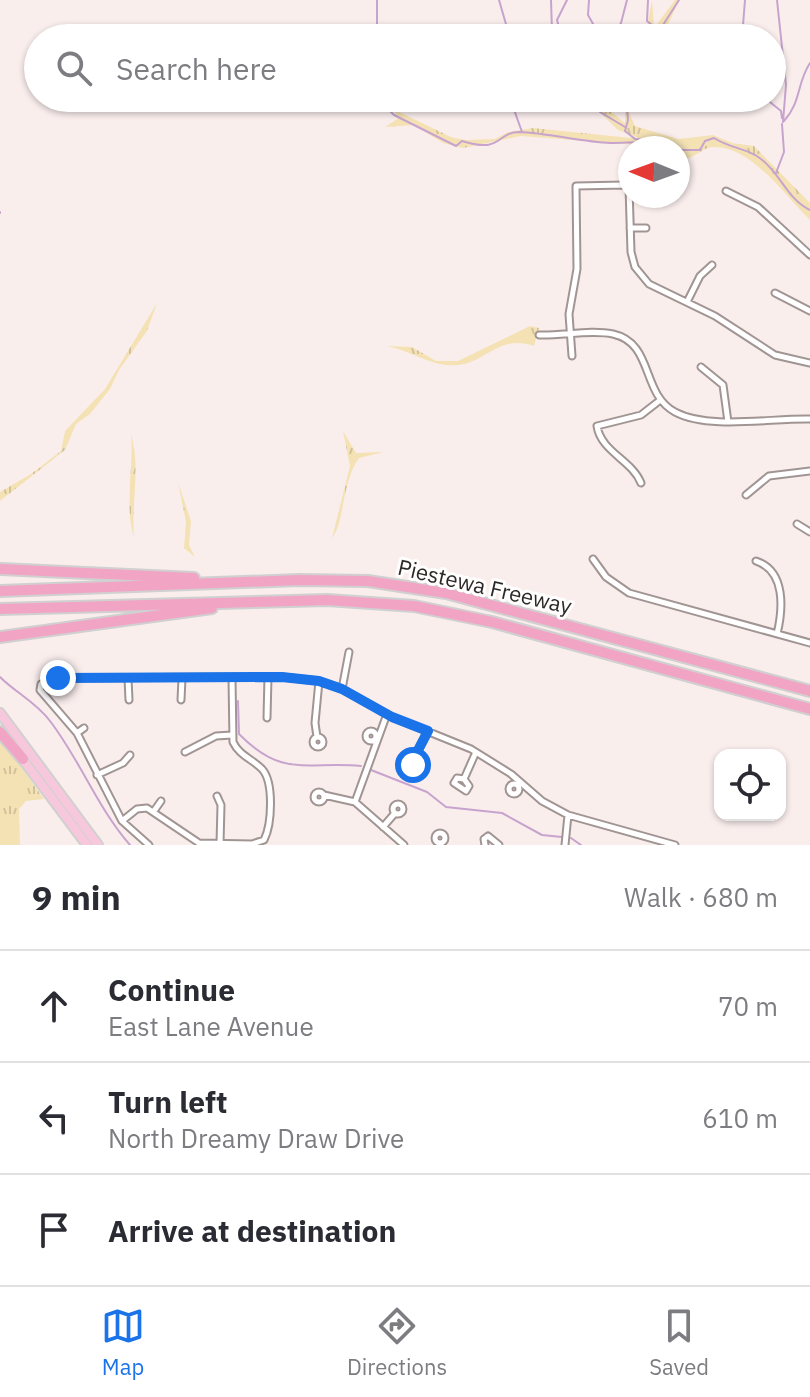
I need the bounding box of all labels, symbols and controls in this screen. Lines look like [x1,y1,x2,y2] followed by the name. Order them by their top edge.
[24,24,786,112] search box
[52,46,96,90] icon: search
[116,49,277,88] text: Search here
[618,136,690,208] north arrow
[395,552,575,620] street label: Piestewa Freeway
[40,660,76,696] route end
[395,747,431,783] route start
[714,749,786,821] map controls
[714,749,786,821] button: locate
[32,875,121,919] text: 9 min
[624,880,778,914] text: Walk · 680 m
[108,970,235,1009] text: Continue
[32,984,76,1028] icon: ahead
[718,989,778,1023] text: 70 m
[108,1009,314,1043] text: East Lane Avenue
[108,1082,227,1121] text: Turn left
[32,1096,76,1140] icon: left
[702,1101,778,1135] text: 610 m
[108,1121,404,1155] text: North Dreamy Draw Drive
[32,1208,76,1252] icon: arrive
[108,1211,396,1250] text: Arrive at destination
[101,1304,145,1381] tab: Map
[347,1304,447,1381] tab: Directions
[649,1304,709,1381] tab: Saved

